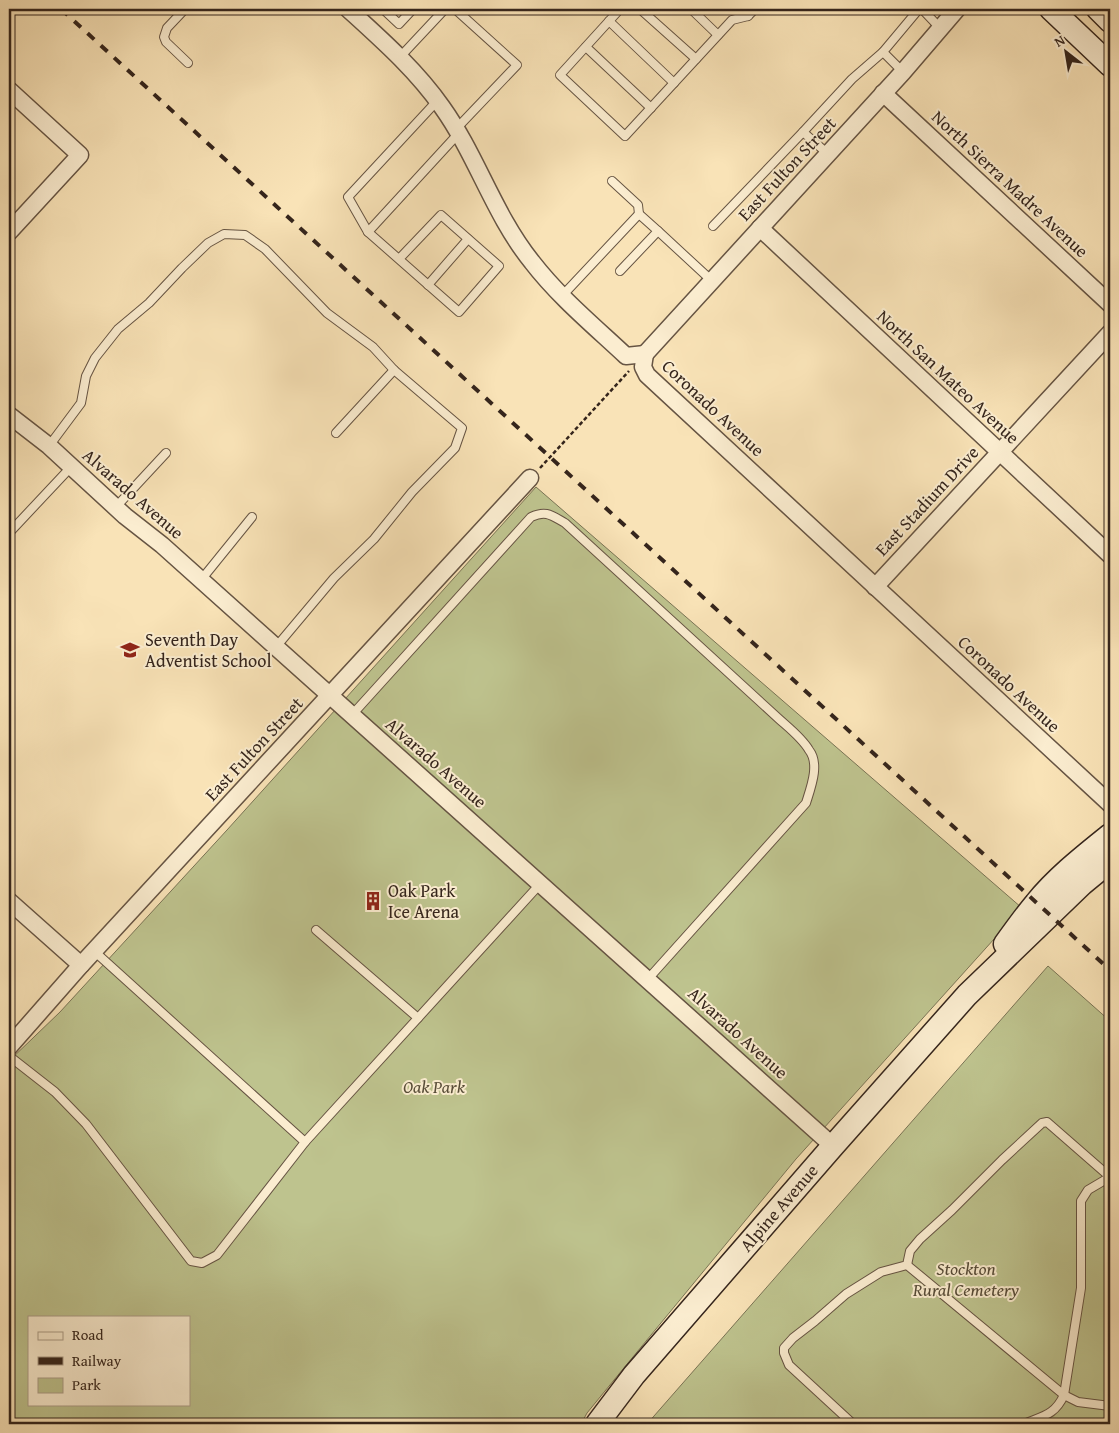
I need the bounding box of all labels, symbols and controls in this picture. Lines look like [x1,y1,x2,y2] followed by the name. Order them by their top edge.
[1042,28,1092,78] north arrow
[1050,30,1069,52] text: N
[926,104,1095,264] street label: North Sierra Madre Avenue
[731,110,843,227] street label: East Fulton Street
[871,303,1026,450] street label: North San Mateo Avenue
[656,353,771,463] street label: Coronado Avenue
[868,439,985,562] street label: East Stadium Drive
[77,442,190,545] street label: Alvarado Avenue
[145,626,272,674] place label: Seventh Day Adventist School
[952,629,1067,739] street label: Coronado Avenue
[119,639,141,661] school or university icon: Seventh Day Adventist School
[198,690,310,807] street label: East Fulton Street
[380,711,493,814] street label: Alvarado Avenue
[388,877,460,925] place label: Oak Park Ice Arena
[362,890,384,912] building icon: Oak Park Ice Arena
[682,980,795,1085] street label: Alvarado Avenue
[403,1073,466,1100] park label: Oak Park
[733,1158,824,1257] street label: Alpine Avenue
[912,1255,1020,1303] park label: Stockton Rural Cemetery
[28,1316,190,1406] legend
[72,1324,103,1345] text: Road
[72,1350,122,1371] text: Railway
[72,1374,101,1395] text: Park

